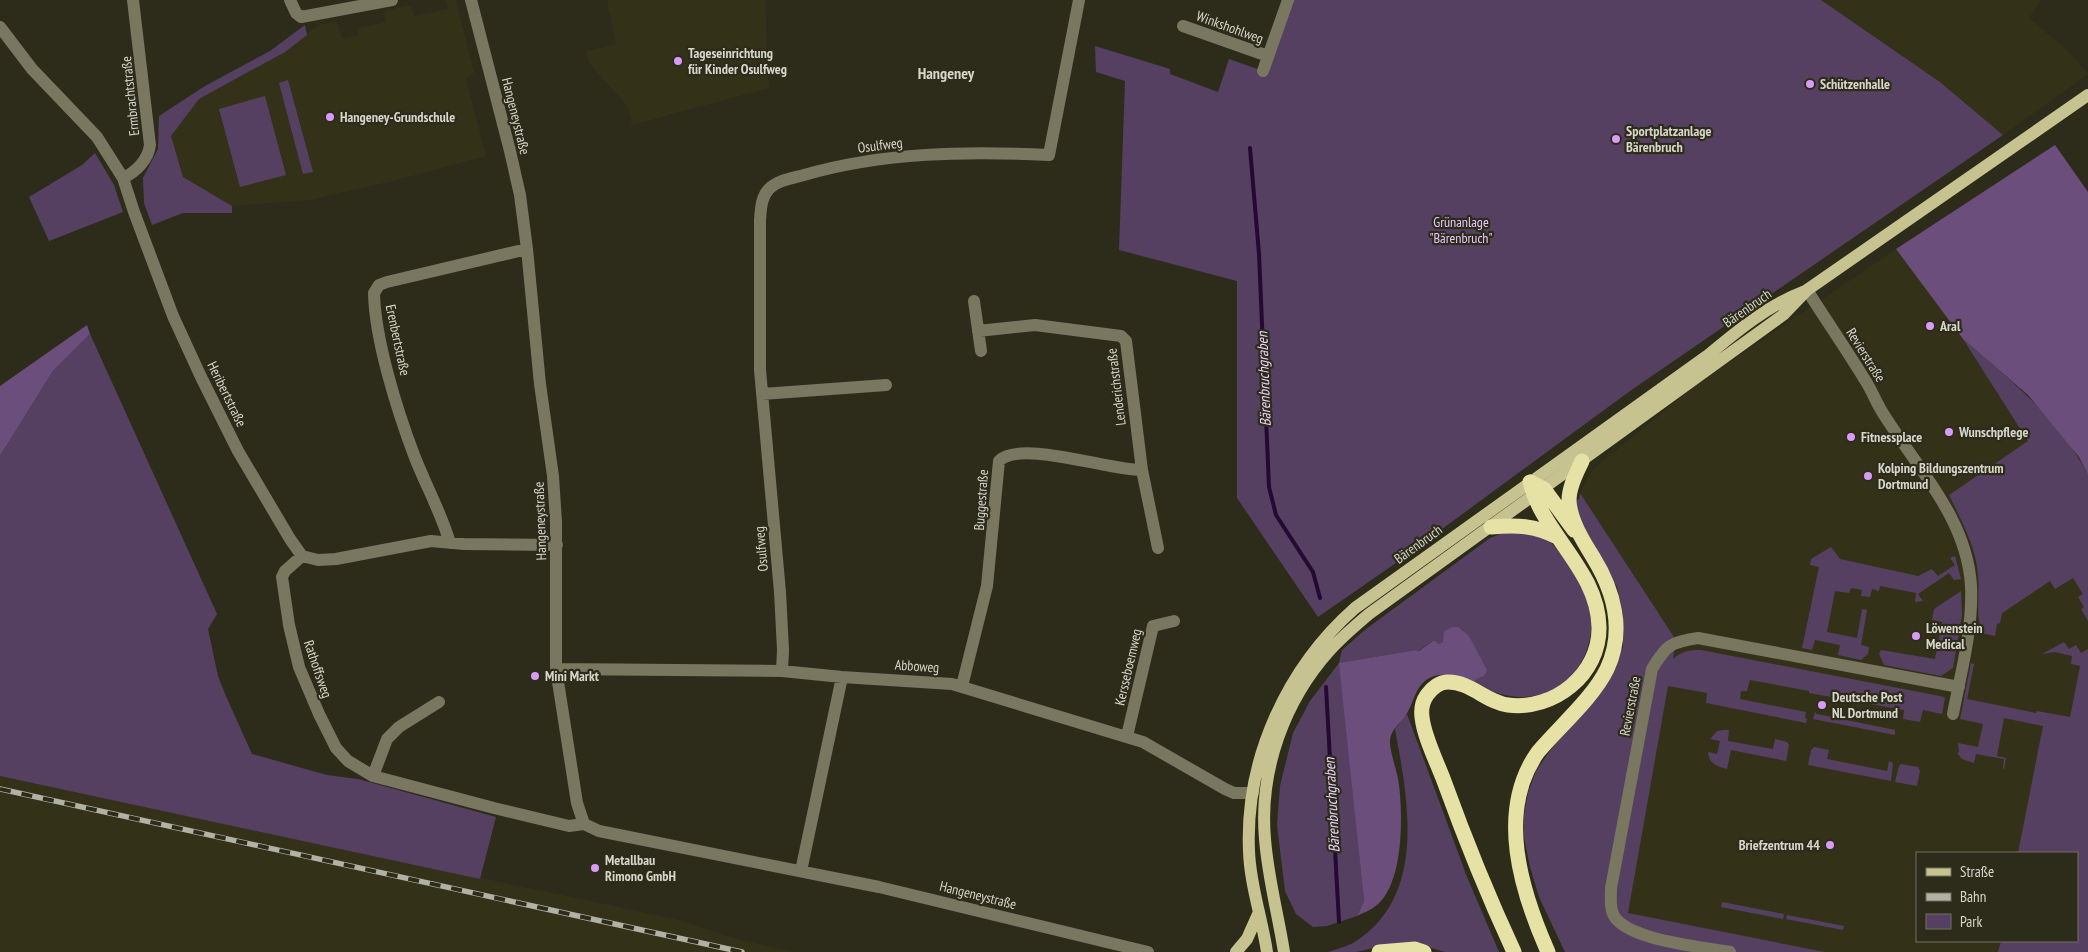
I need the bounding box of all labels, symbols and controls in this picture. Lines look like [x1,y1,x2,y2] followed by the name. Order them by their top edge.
[1194,7,1266,47] street label: Winkshohlweg
[688,44,787,78] place label: Tageseinrichtung für Kinder Osulfweg
[117,55,143,137] street label: Ermbrachtstraße
[672,55,684,67] marker: Tageseinrichtung für Kinder Osulfweg
[918,63,975,83] district label: Hangeney
[1820,75,1890,93] place label: Schützenhalle
[498,76,534,157] street label: Hangeneystraße
[1804,78,1816,90] marker: Schützenhalle
[340,108,455,126] place label: Hangeney-Grundschule
[324,111,336,123] marker: Hangeney-Grundschule
[1626,122,1711,156] place label: Sportplatzanlage Bärenbruch
[856,133,904,157] street label: Osulfweg
[1610,133,1622,145] marker: Sportplatzanlage Bärenbruch
[1429,213,1493,247] park label: Grünanlage "Bärenbruch"
[1719,285,1775,331] street label: Bärenbruch
[382,303,414,377] street label: Erenbertstraße
[1939,317,1961,335] place label: Aral
[1924,320,1936,332] marker: Aral
[1842,325,1890,386] street label: Revierstraße
[1252,330,1275,427] water label: Bärenbruchgraben
[1102,347,1130,427] street label: Lenderichstraße
[203,358,251,430] street label: Heribertstraße
[1958,423,2028,441] place label: Wunschpflege
[1943,426,1955,438] marker: Wunschpflege
[1861,428,1922,446] place label: Fitnessplace
[1845,431,1857,443] marker: Fitnessplace
[1878,459,2004,493] place label: Kolping Bildungszentrum Dortmund
[970,469,992,531] street label: Buggestraße
[1862,470,1874,482] marker: Kolping Bildungszentrum Dortmund
[530,481,550,561] street label: Hangeneystraße
[1390,521,1446,567] street label: Bärenbruch
[750,526,772,572] street label: Osulfweg
[1926,619,1983,653] place label: Löwenstein Medical
[1110,627,1146,707] street label: Kersseboemweg
[1910,630,1922,642] marker: Löwenstein Medical
[300,638,336,700] street label: Rathoffsweg
[894,655,940,677] street label: Abboweg
[545,667,599,685] place label: Mini Markt
[529,670,541,682] marker: Mini Markt
[1615,674,1645,737] street label: Revierstraße
[1832,688,1902,722] place label: Deutsche Post NL Dortmund
[1816,699,1828,711] marker: Deutsche Post NL Dortmund
[1319,756,1343,853] water label: Bärenbruchgraben
[1739,836,1820,854] place label: Briefzentrum 44
[1824,839,1836,851] marker: Briefzentrum 44
[605,851,676,885] place label: Metallbau Rimono GmbH
[1916,852,2078,942] legend
[589,862,601,874] marker: Metallbau Rimono GmbH
[1960,862,1994,881] text: Straße
[938,877,1019,913] street label: Hangeneystraße
[1960,887,1986,906] text: Bahn
[1960,912,1982,931] text: Park

